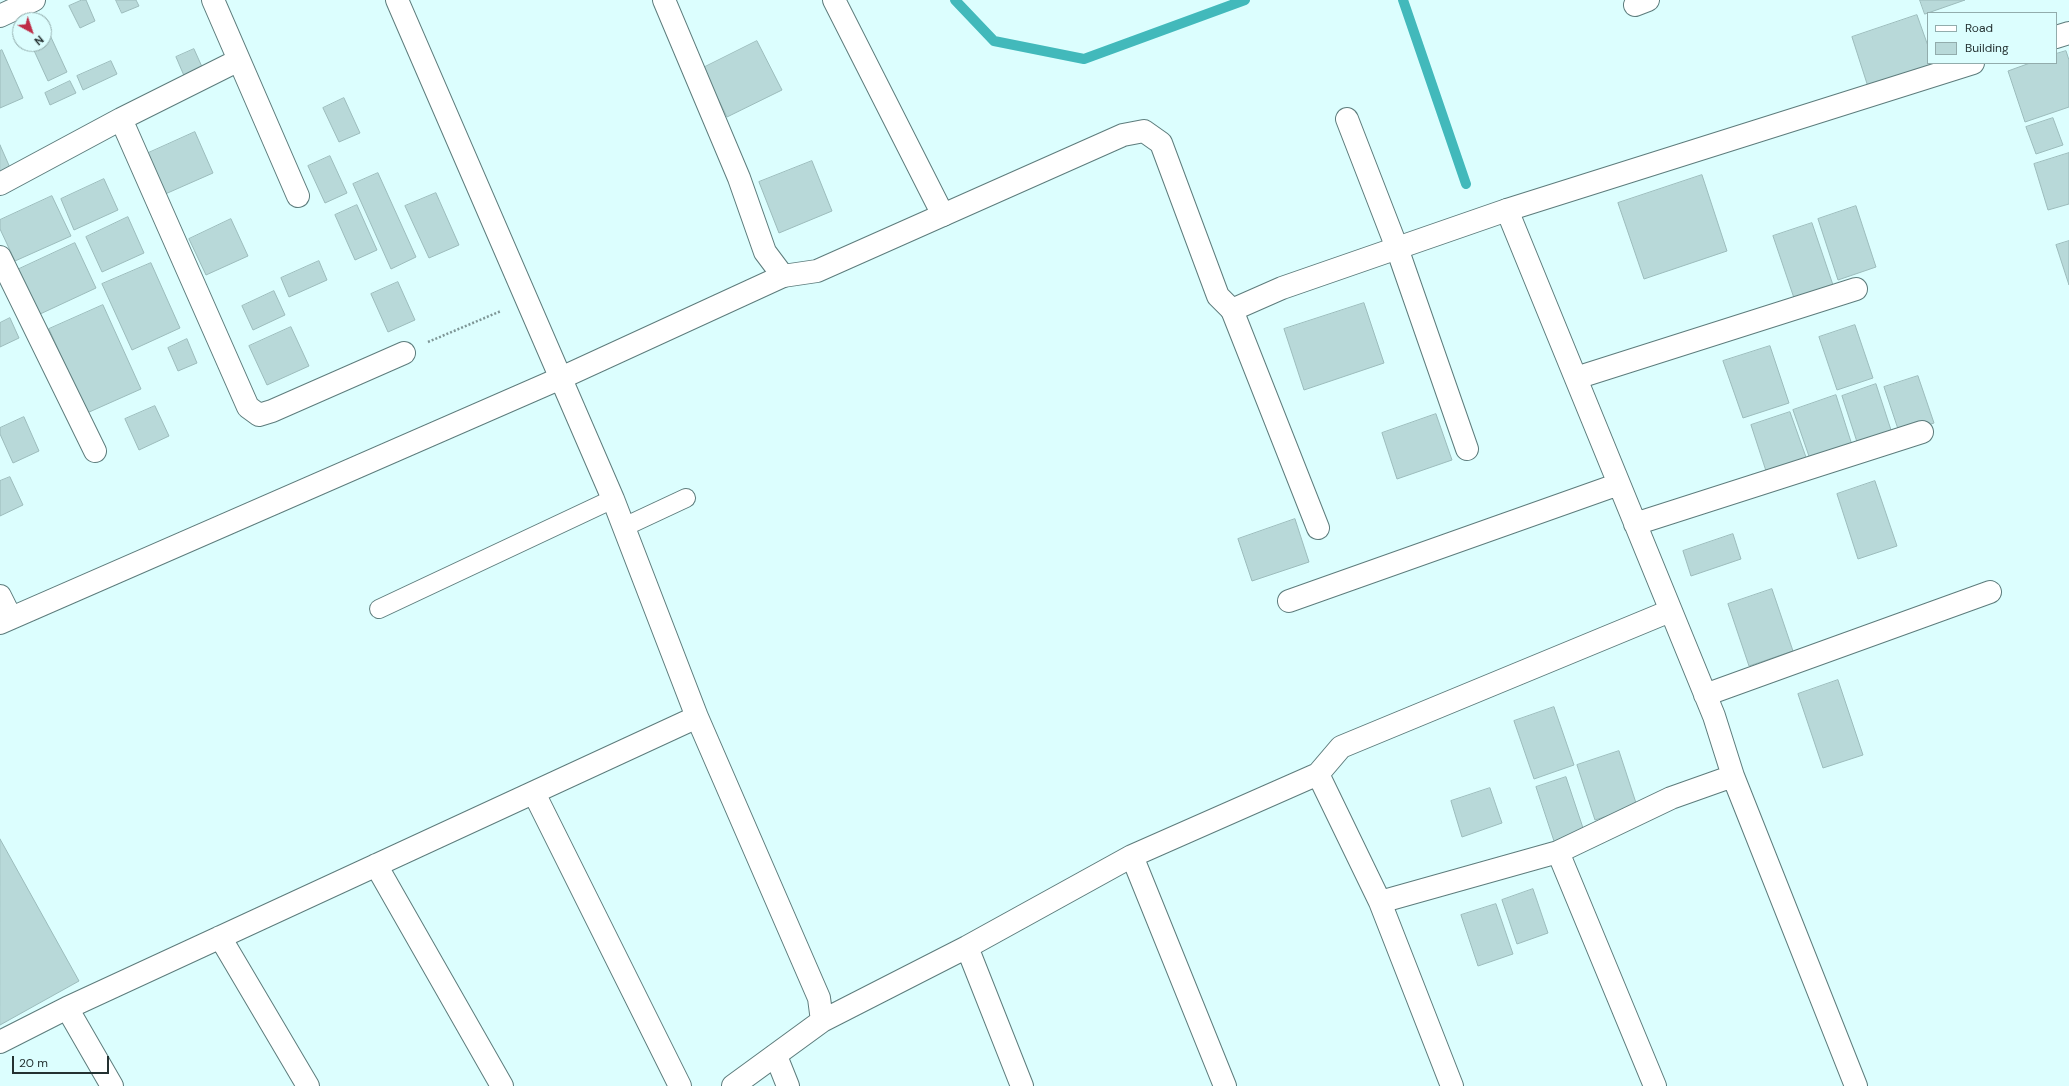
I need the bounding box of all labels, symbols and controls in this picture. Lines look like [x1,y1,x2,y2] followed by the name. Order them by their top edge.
[12,12,52,52] north arrow
[1927,12,2057,64] legend
[1965,20,1993,36] text: Road
[31,32,47,48] text: N
[1965,40,2009,56] text: Building
[14,1048,111,1074] scale bar
[19,1055,48,1071] text: 20 m

